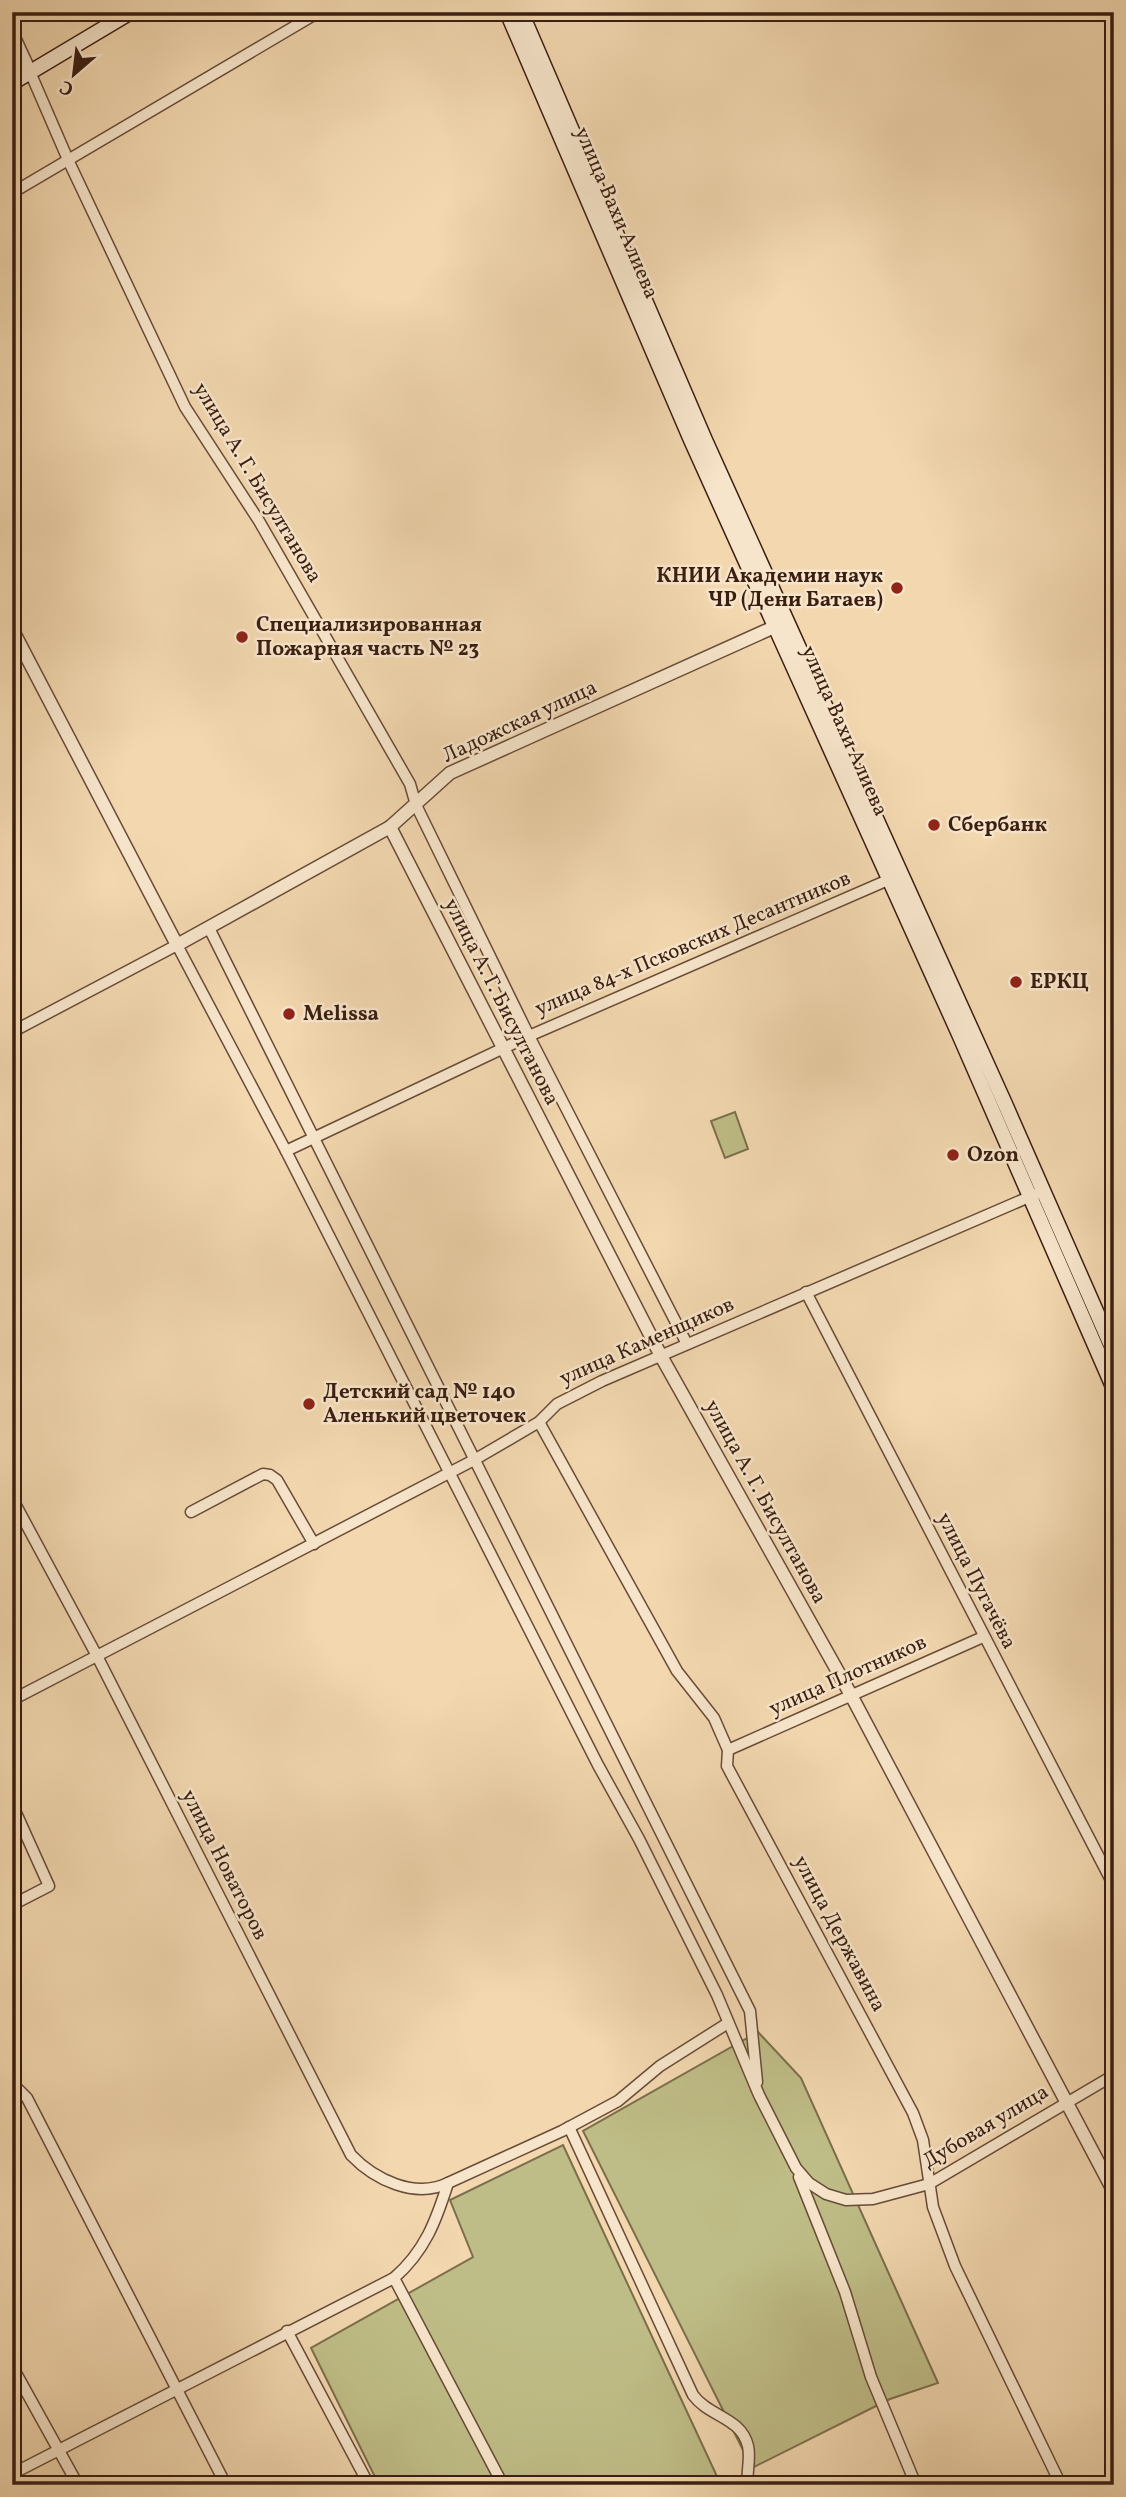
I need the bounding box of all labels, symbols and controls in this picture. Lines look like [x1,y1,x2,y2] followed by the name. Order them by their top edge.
[38,38,108,108] north arrow
[55,73,78,102] text: С
[567,123,665,303] street label: улица Вахи Алиева
[186,377,328,589] street label: улица А. Г. Бисултанова
[656,562,883,615] place label: КНИИ Академии наук ЧР (Дени Батаев)
[889,580,905,596] marker: КНИИ Академии наук ЧР (Дени Батаев)
[256,611,482,664] place label: Специализированная Пожарная часть № 23
[234,629,250,645] marker: Специализированная Пожарная часть № 23
[793,641,895,821] street label: улица Вахи Алиева
[438,673,602,771] street label: Ладожская улица
[948,811,1047,840] place label: Сбербанк
[926,817,942,833] marker: Сбербанк
[531,864,855,1024] street label: улица 84-х Псковских Десантников
[436,893,566,1111] street label: улица А. Г. Бисултанова
[1030,968,1089,997] place label: ЕРКЦ
[1008,974,1024,990] marker: ЕРКЦ
[303,1000,379,1029] place label: Melissa
[281,1006,297,1022] marker: Melissa
[967,1141,1019,1170] place label: Ozon
[945,1147,961,1163] marker: Ozon
[555,1290,739,1394] street label: улица Каменщиков
[323,1378,526,1431] place label: Детский сад № 140 Аленький цветочек
[697,1395,833,1609] street label: улица А. Г. Бисултанова
[301,1396,317,1412] marker: Детский сад № 140 Аленький цветочек
[929,1508,1023,1654] street label: улица Пугачёва
[765,1628,931,1724] street label: улица Плотников
[174,1785,274,1945] street label: улица Новаторов
[786,1851,892,2017] street label: улица Державина
[918,2078,1054,2176] street label: Дубовая улица

